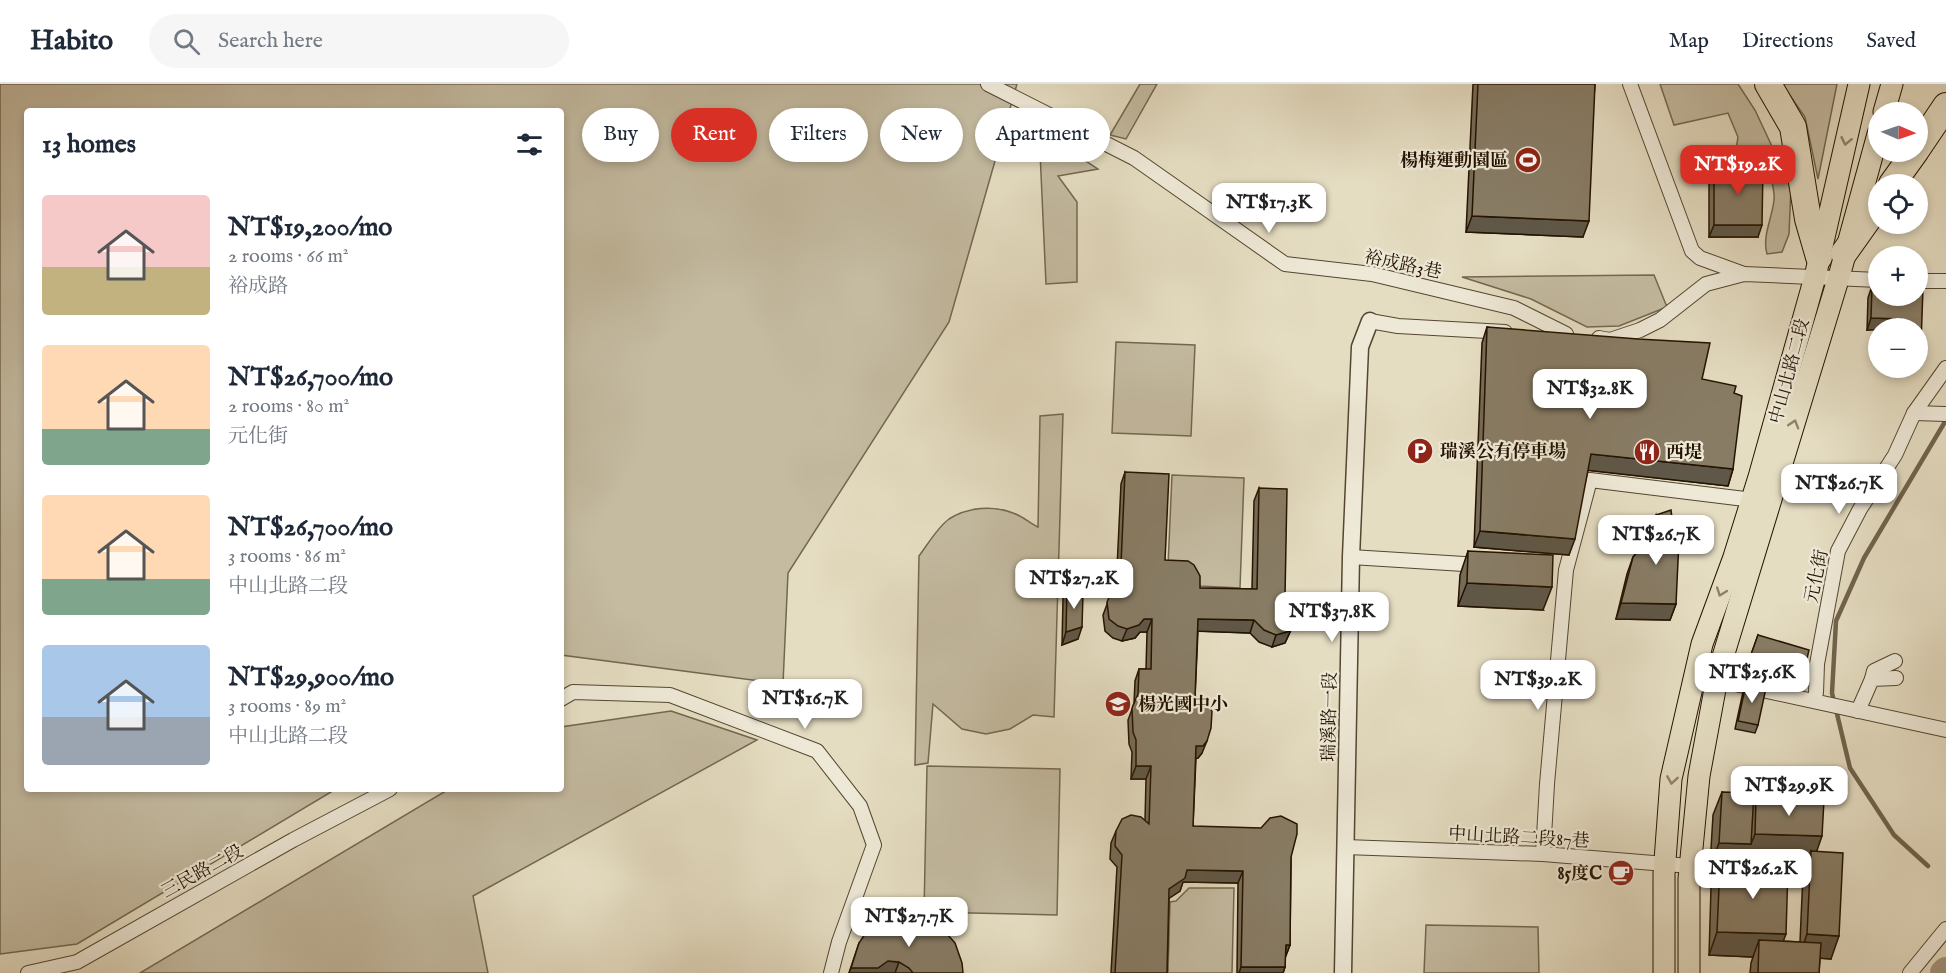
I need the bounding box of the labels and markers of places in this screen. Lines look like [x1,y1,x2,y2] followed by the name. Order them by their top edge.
[1513,145,1543,175] sports icon: 楊梅運動園區
[1676,145,1800,196] pin: NT$19.2K
[1400,150,1508,173] place label: 楊梅運動園區
[1207,183,1331,234] pin: NT$17.3K
[1528,369,1652,420] pin: NT$32.8K
[1405,436,1435,466] parking icon: 瑞溪公有停車場
[1632,437,1662,467] restaurant icon: 西堤
[1440,441,1566,464] place label: 瑞溪公有停車場
[1666,442,1702,465] place label: 西堤
[1777,464,1901,515] pin: NT$26.7K
[1594,515,1718,566] pin: NT$26.7K
[1012,559,1136,610] pin: NT$27.2K
[1270,592,1394,643] pin: NT$37.8K
[1690,653,1814,704] pin: NT$25.6K
[1476,660,1600,711] pin: NT$39.2K
[743,679,867,730] pin: NT$16.7K
[1103,689,1133,719] school or university icon: 楊光國中小
[1138,694,1228,717] place label: 楊光國中小
[1727,766,1851,817] pin: NT$29.9K
[1691,849,1815,900] pin: NT$26.2K
[1606,858,1636,888] cafe icon: 85度C
[1558,863,1602,886] place label: 85度C
[847,897,971,948] pin: NT$27.7K

